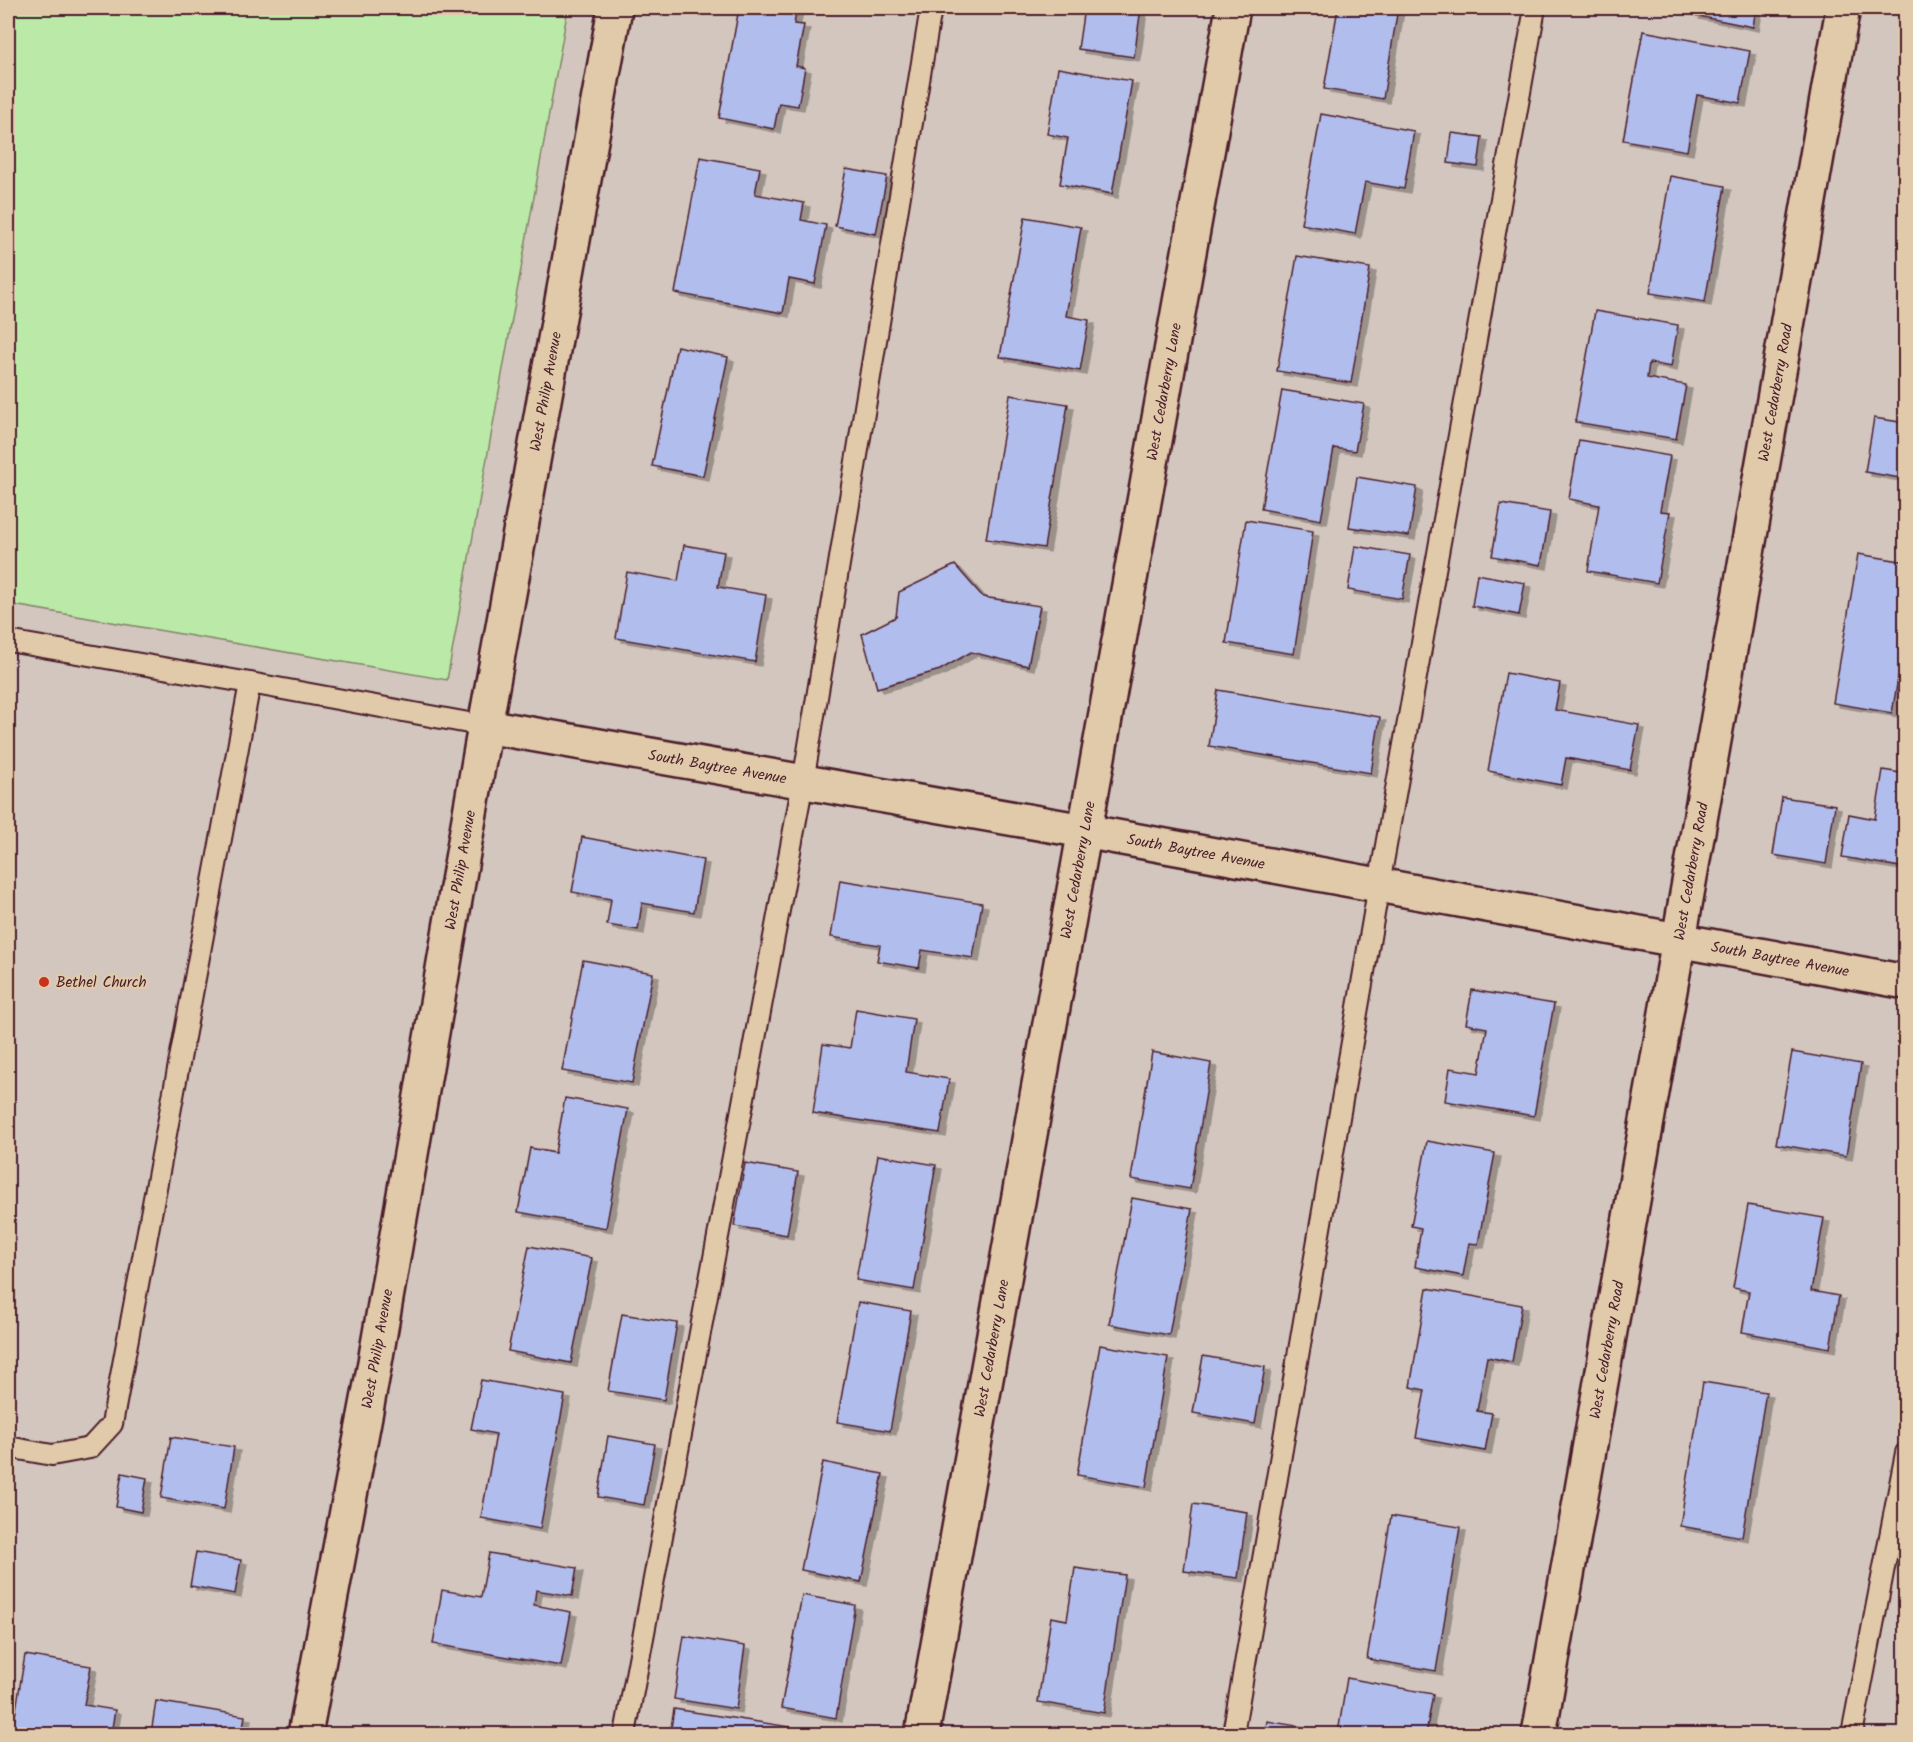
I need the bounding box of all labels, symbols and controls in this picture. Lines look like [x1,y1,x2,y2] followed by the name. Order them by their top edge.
[1141,321,1189,463] street label: West Cedarberry Lane
[1752,321,1800,464] street label: West Cedarberry Road
[524,330,569,453] street label: West Philip Avenue
[646,744,789,792] street label: South Baytree Avenue
[1054,799,1103,941] street label: West Cedarberry Lane
[1668,800,1716,942] street label: West Cedarberry Road
[439,808,483,932] street label: West Philip Avenue
[1125,828,1267,877] street label: South Baytree Avenue
[1709,935,1851,984] street label: South Baytree Avenue
[56,971,147,995] place label: Bethel Church
[37,975,51,989] marker: Bethel Church
[968,1277,1017,1419] street label: West Cedarberry Lane
[1584,1279,1632,1421] street label: West Cedarberry Road
[356,1287,401,1411] street label: West Philip Avenue

